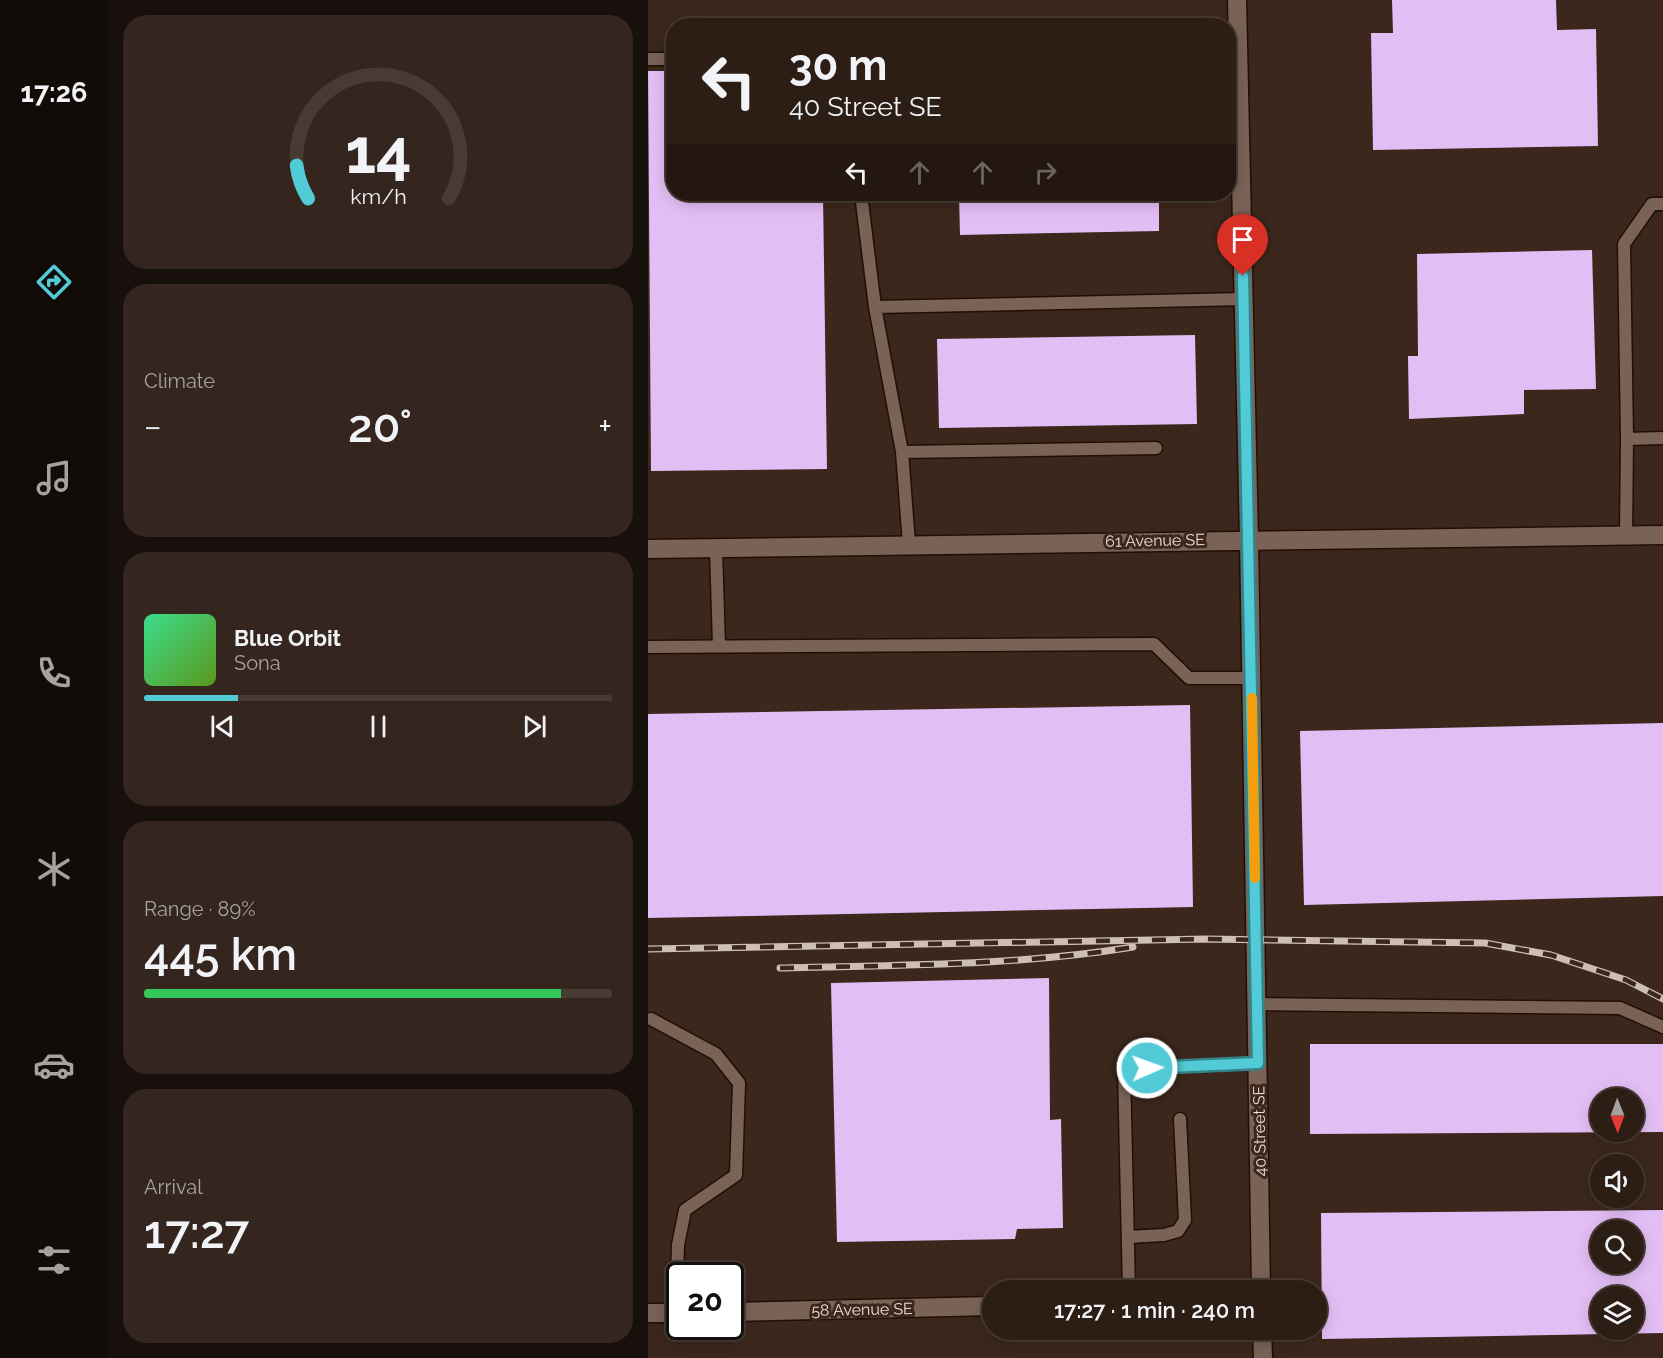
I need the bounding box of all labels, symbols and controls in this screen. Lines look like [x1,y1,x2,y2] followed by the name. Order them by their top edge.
[789,41,887,90] text: 30 m
[690,42,768,120] icon: left
[21,77,87,108] text: 17:26
[789,91,942,122] text: 40 Street SE
[345,114,411,188] text: 14
[840,156,873,189] icon: left
[903,156,936,189] icon: ahead
[966,156,999,189] icon: ahead
[1029,156,1062,189] icon: right
[350,184,406,209] text: km/h
[1217,214,1268,276] pin
[1226,223,1259,256] icon: arrive
[33,261,75,303] icon: directions
[144,369,215,393] text: Climate
[348,400,412,453] text: 20°
[144,407,162,446] text: −
[598,407,612,446] text: +
[33,457,75,499] icon: music
[1105,530,1205,551] street label: 61 Avenue SE
[234,625,341,651] text: Blue Orbit
[234,651,281,675] text: Sona
[33,652,75,694] icon: phone
[206,710,239,743] icon: previous
[362,710,395,743] icon: pause
[518,710,551,743] icon: next
[33,848,75,890] icon: climate
[144,897,255,921] text: Range · 89%
[144,928,297,981] text: 445 km
[1115,1036,1179,1100] position arrow
[33,1044,75,1086] icon: car
[1249,1085,1270,1176] street label: 40 Street SE
[1590,1088,1644,1142] north arrow
[1590,1088,1644,1340] map controls
[1590,1154,1644,1208] button: sound
[144,1175,203,1199] text: Arrival
[144,1206,249,1259] text: 17:27
[1590,1220,1644,1274] button: search
[33,1239,75,1281] icon: filters
[666,1262,744,1340] speed limit sign: 20
[1590,1286,1644,1340] button: layers
[1054,1297,1255,1323] text: 17:27 · 1 min · 240 m
[811,1299,913,1320] street label: 58 Avenue SE

